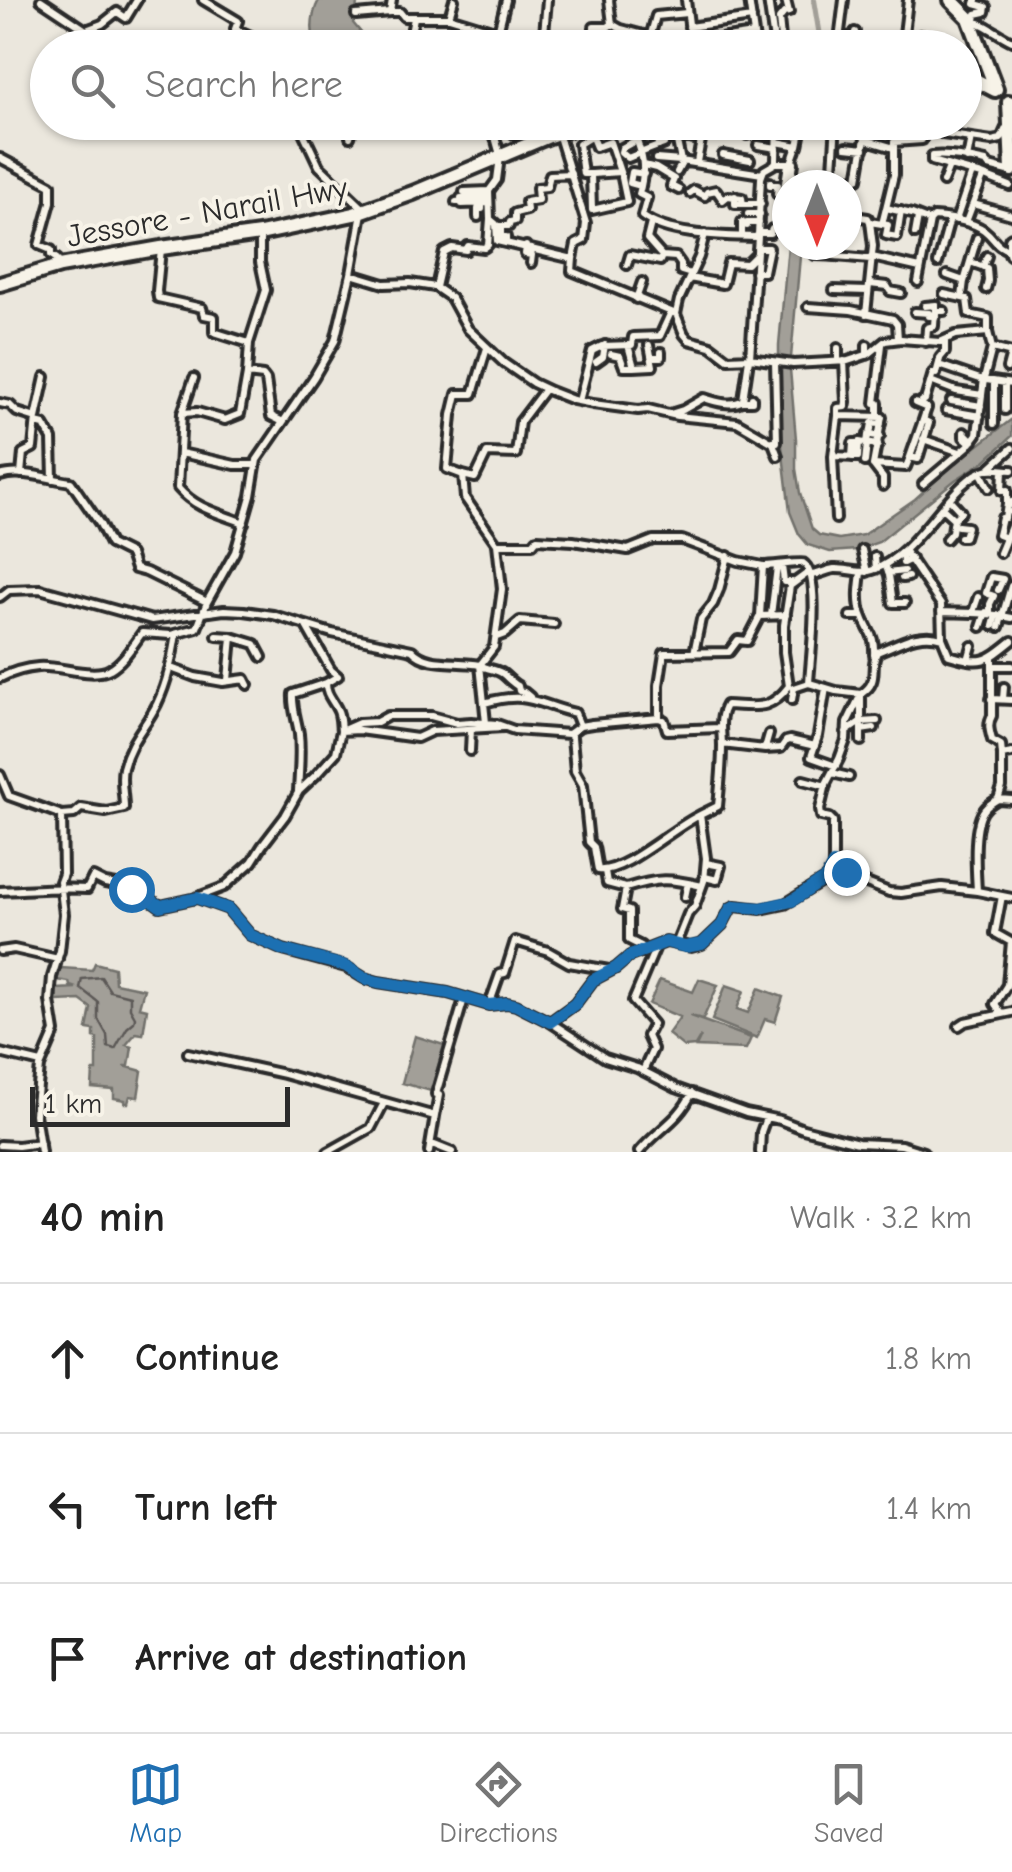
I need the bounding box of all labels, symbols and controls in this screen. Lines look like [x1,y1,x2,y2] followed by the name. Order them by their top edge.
[30,30,982,140] search box
[65,58,120,113] icon: search
[145,63,343,107] text: Search here
[64,169,351,255] street label: Jessore - Narail Hwy
[772,170,862,260] north arrow
[824,850,870,896] route end
[109,867,155,913] route start
[30,1082,290,1126] scale bar
[45,1088,102,1120] text: 1 km
[40,1193,165,1242] text: 40 min
[790,1199,972,1236] text: Walk · 3.2 km
[40,1331,95,1386] icon: ahead
[135,1336,279,1380] text: Continue
[885,1340,972,1377] text: 1.8 km
[40,1481,95,1536] icon: left
[135,1486,276,1530] text: Turn left
[886,1490,972,1527] text: 1.4 km
[40,1631,95,1686] icon: arrive
[135,1636,467,1680] text: Arrive at destination
[128,1757,183,1849] tab: Map
[439,1757,558,1849] tab: Directions
[814,1757,884,1849] tab: Saved

